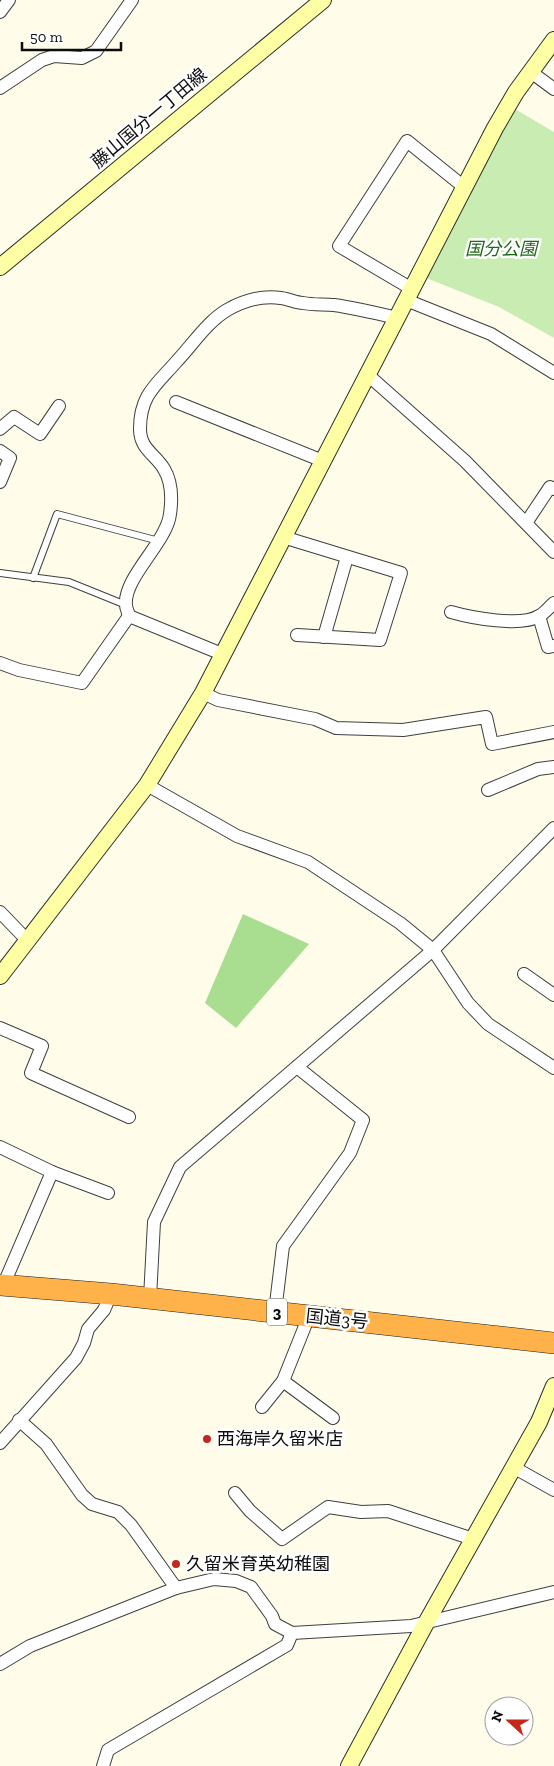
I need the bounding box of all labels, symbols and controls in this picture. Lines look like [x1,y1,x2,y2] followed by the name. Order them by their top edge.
[22,20,121,52] scale bar
[30,28,63,46] text: 50 m
[87,63,211,173] street label: 藤山国分一丁田線
[465,238,540,260] park label: 国分公園
[267,1298,287,1325] road number: 3
[305,1305,369,1333] street label: 国道3号
[217,1428,343,1450] place label: 西海岸久留米店
[201,1433,213,1445] marker: 西海岸久留米店
[186,1553,330,1575] place label: 久留米育英幼稚園
[170,1558,182,1570] marker: 久留米育英幼稚園
[484,1696,534,1746] north arrow
[487,1708,507,1725] text: N

